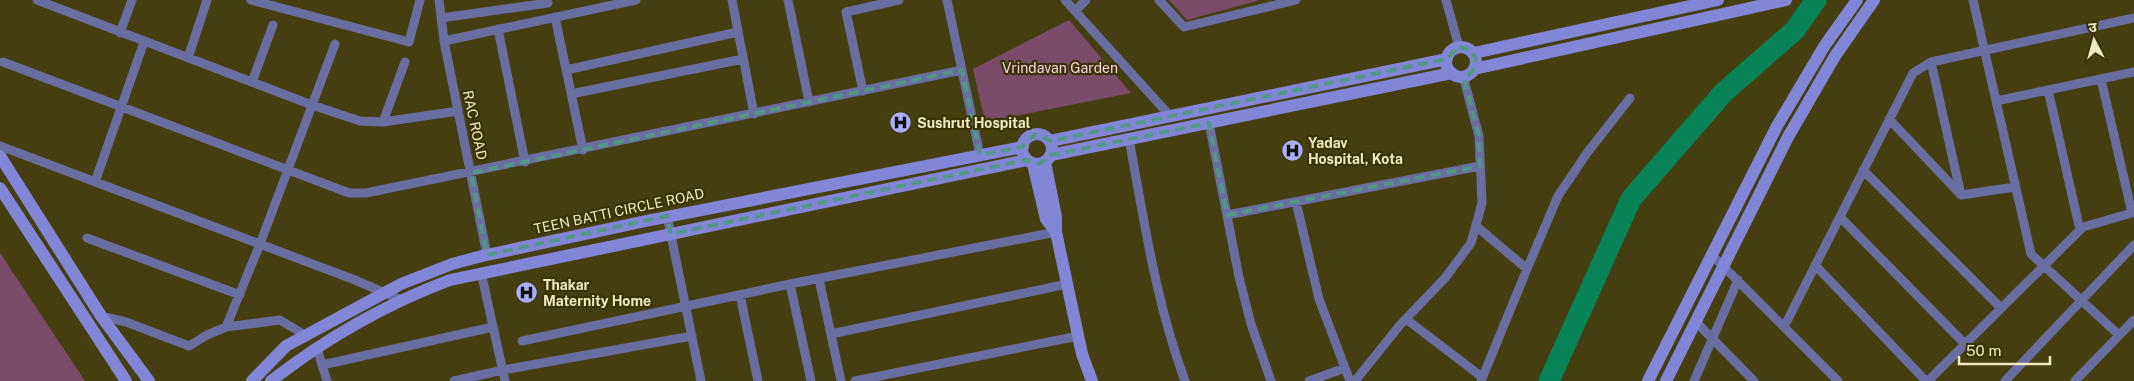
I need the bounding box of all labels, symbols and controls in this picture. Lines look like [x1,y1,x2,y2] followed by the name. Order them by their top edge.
[2069,15,2119,65] north arrow
[2088,19,2098,35] text: उ
[1002,60,1118,76] park label: Vrindavan Garden
[460,89,490,161] street label: RAC ROAD
[889,111,913,135] hospital icon: Sushrut Hospital
[917,115,1031,131] place label: Sushrut Hospital
[1308,135,1403,167] place label: Yadav Hospital, Kota
[1280,139,1304,163] hospital icon: Yadav Hospital, Kota
[532,185,706,237] street label: TEEN BATTI CIRCLE ROAD
[543,277,651,309] place label: Thakar Maternity Home
[515,281,539,305] hospital icon: Thakar Maternity Home
[1959,334,2050,366] scale bar
[1966,342,2001,359] text: 50 m

